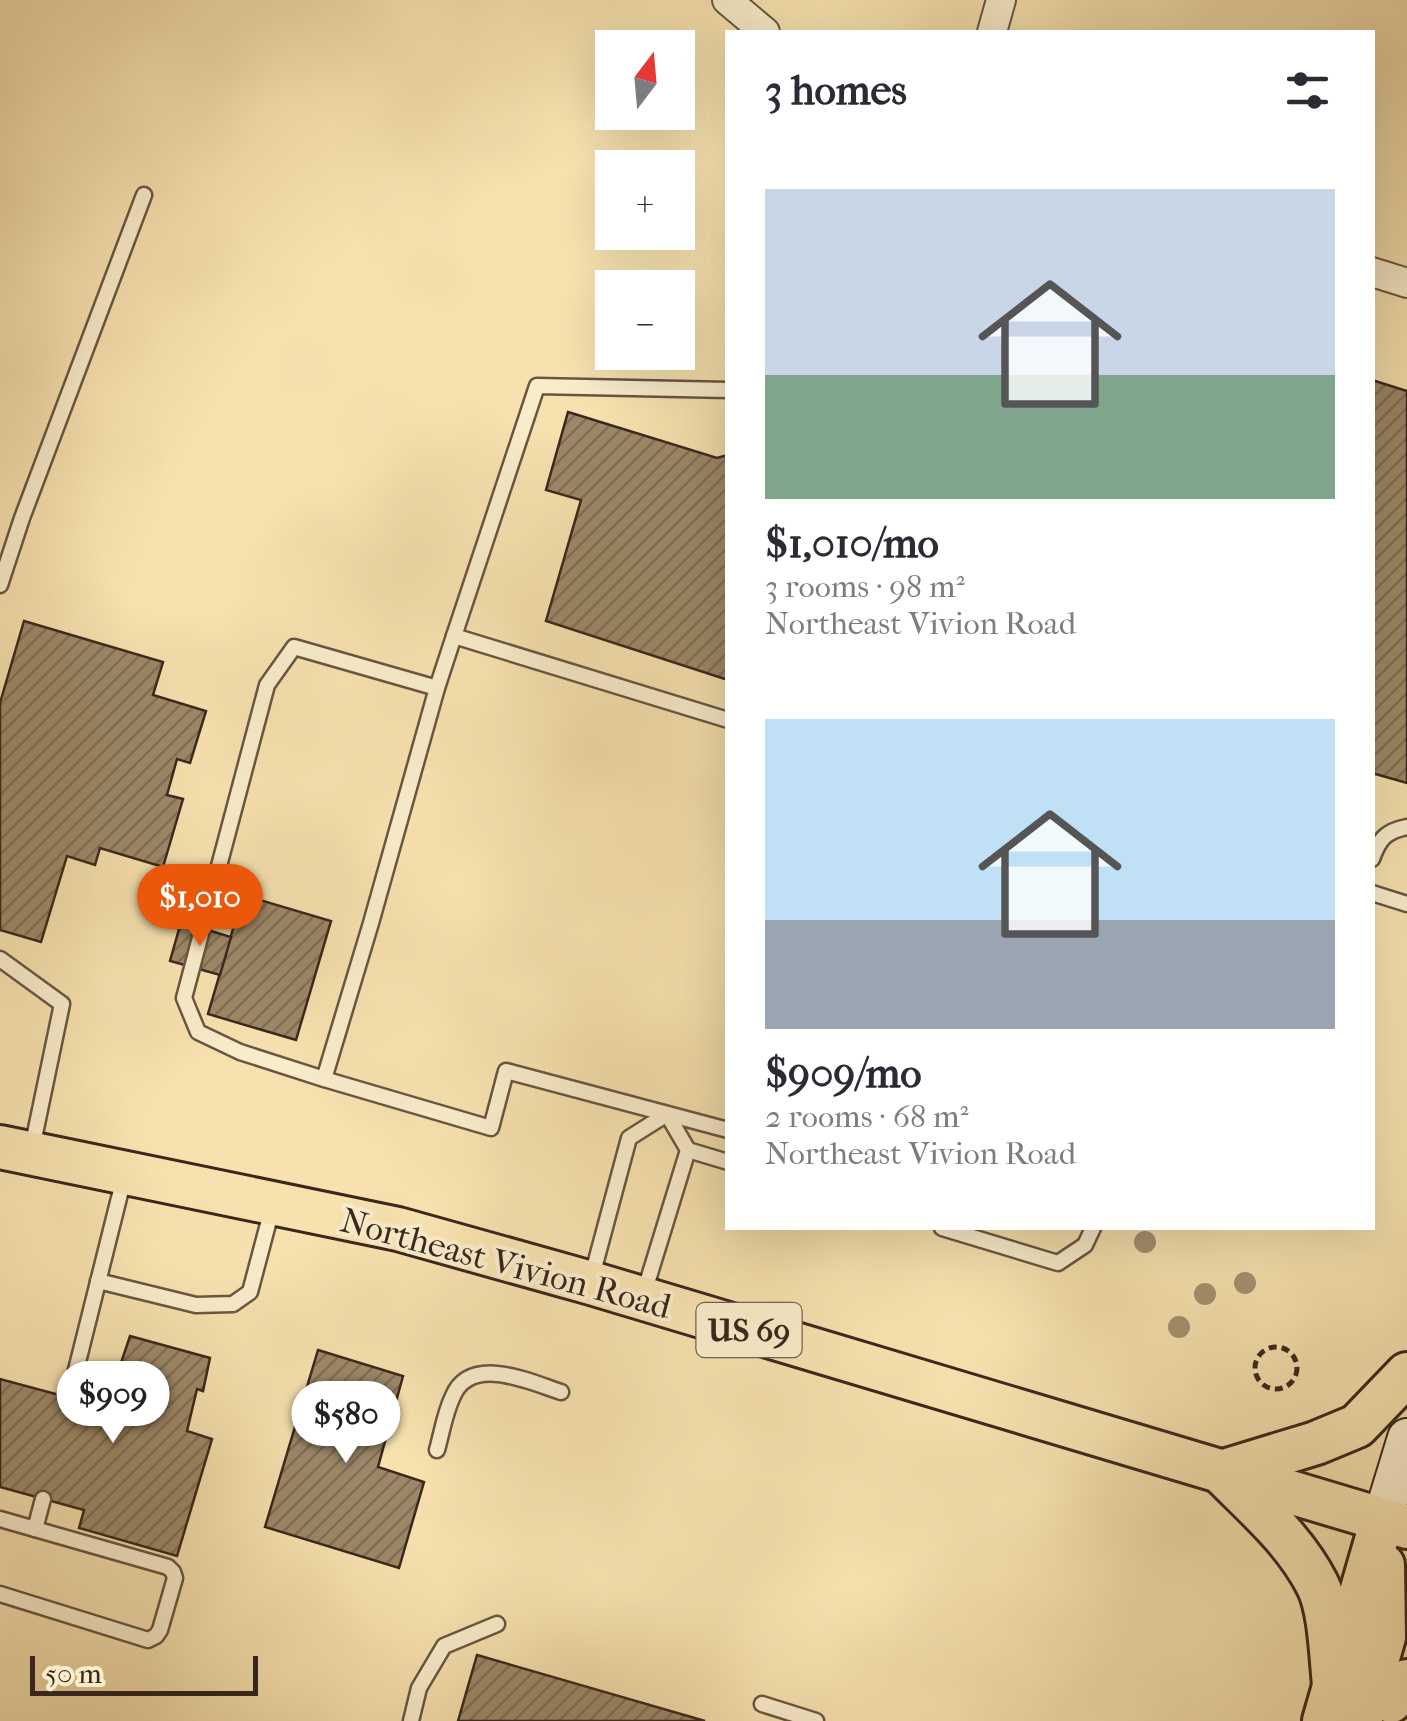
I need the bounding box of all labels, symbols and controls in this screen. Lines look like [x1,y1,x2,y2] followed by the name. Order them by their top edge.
[595,30,695,130] north arrow
[595,30,695,370] map controls
[1280,63,1335,118] icon: filters
[765,66,907,115] text: 3 homes
[595,150,695,250] button: +
[960,254,1140,434] icon: home
[595,270,695,370] button: −
[765,519,939,568] text: $1,010/mo
[765,568,965,605] text: 3 rooms · 98 m²
[765,605,1076,642] text: Northeast Vivion Road
[960,784,1140,964] icon: home
[119,864,281,949] pin: $1,010
[159,878,241,915] text: $1,010
[765,1049,922,1098] text: $909/mo
[765,1098,969,1135] text: 2 rooms · 68 m²
[765,1135,1076,1172] text: Northeast Vivion Road
[336,1200,676,1328] street label: Northeast Vivion Road
[696,1303,802,1357] road number: US 69
[54,1361,172,1446] pin: $909
[79,1375,147,1412] text: $909
[287,1381,405,1466] pin: $580
[313,1395,379,1432] text: $580
[30,1651,258,1696] scale bar
[45,1657,102,1690] text: 50 m

